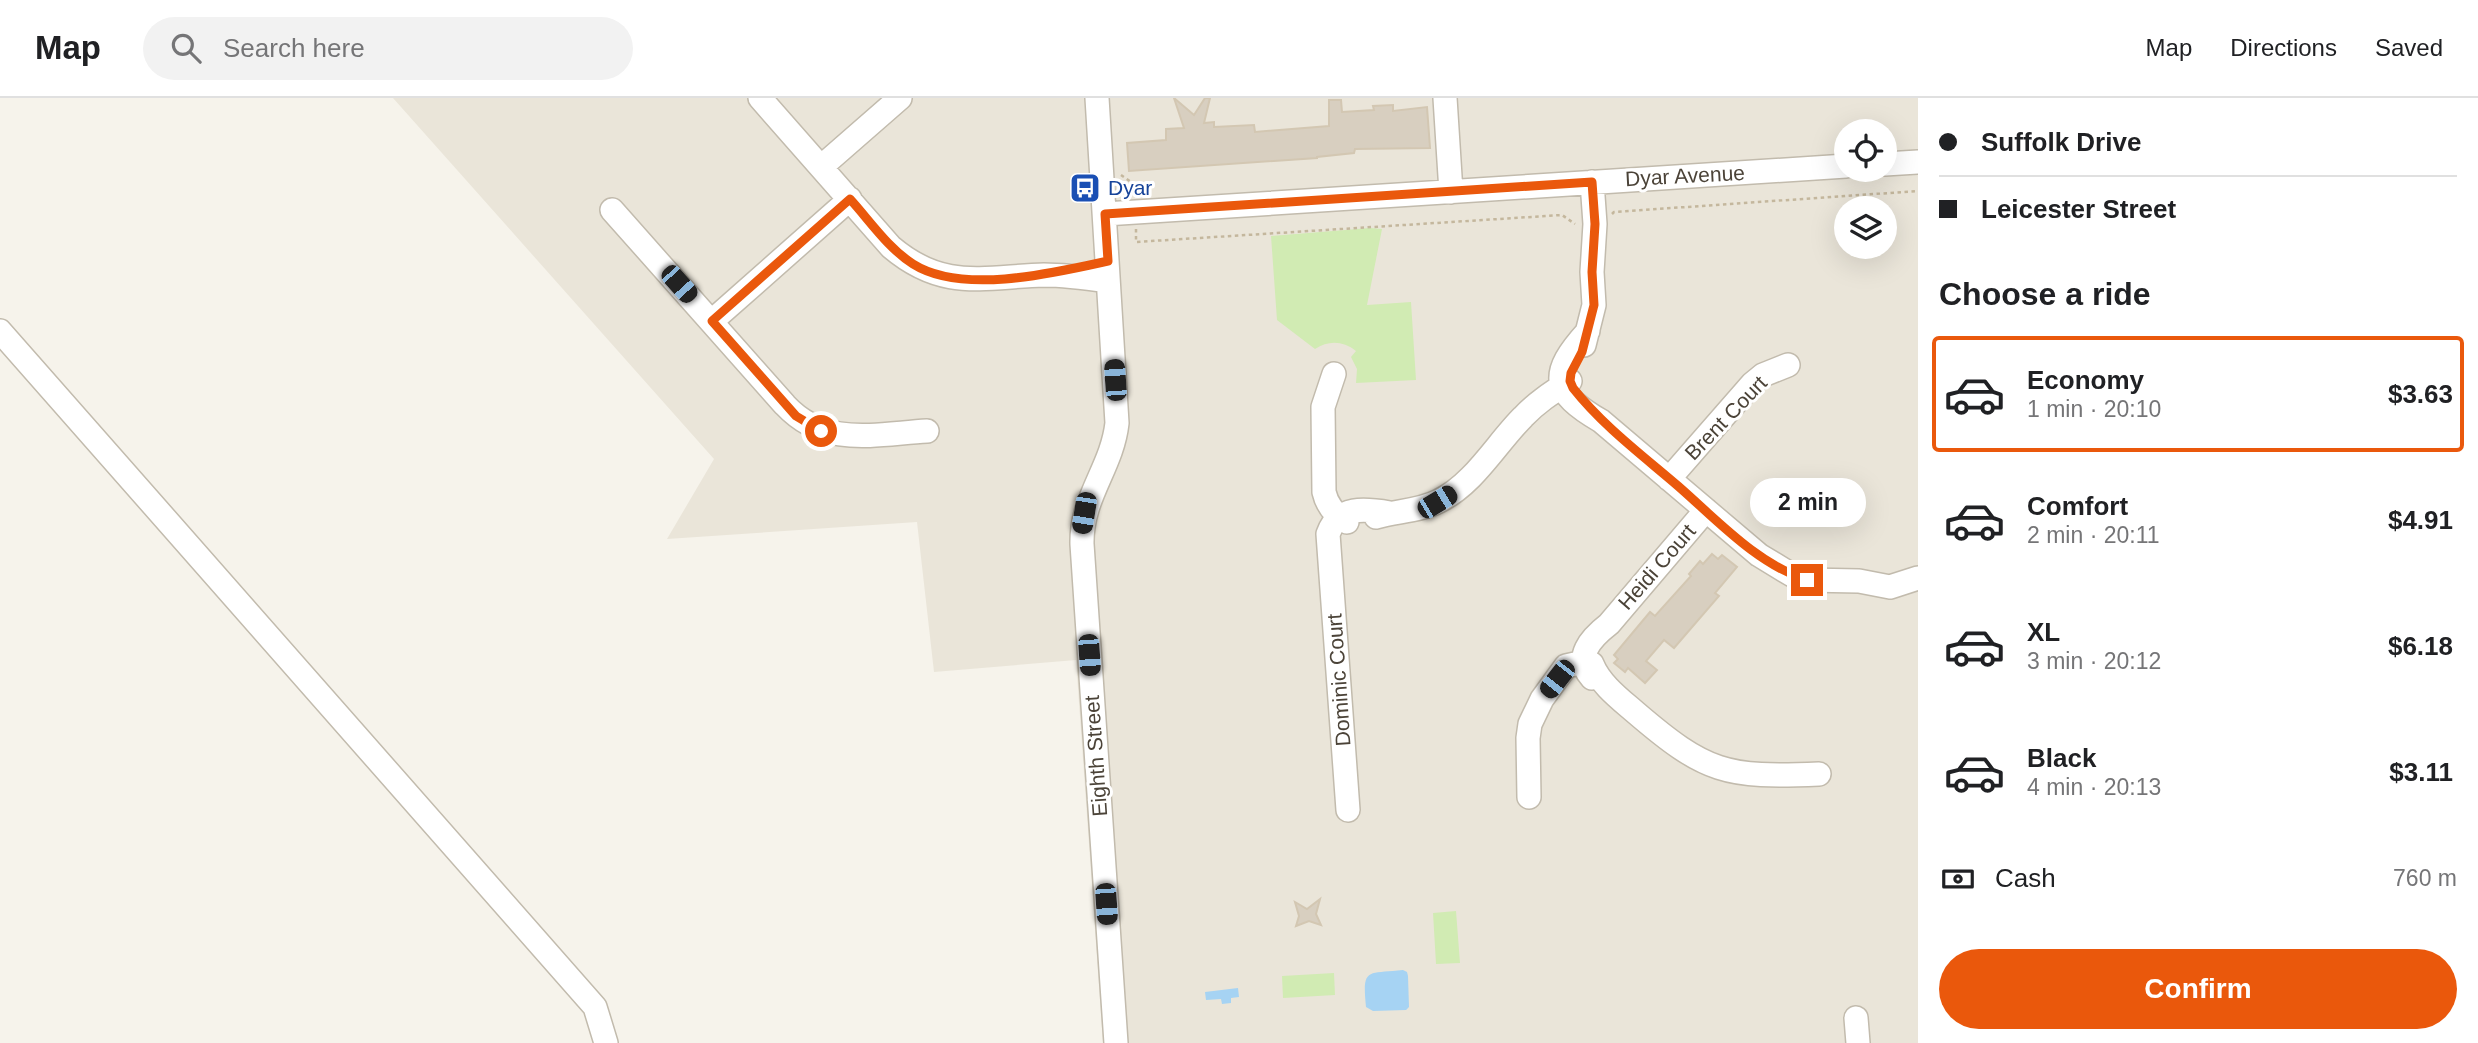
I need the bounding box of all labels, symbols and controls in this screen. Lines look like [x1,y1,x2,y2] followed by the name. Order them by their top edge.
[143,17,633,80] search box
[35,29,101,66] text: Map
[167,29,205,67] icon: search
[223,33,365,63] text: Search here
[2146,34,2192,61] text: Map
[2230,34,2337,61] text: Directions
[2375,34,2443,61] text: Saved
[1834,119,1897,259] map controls
[1834,119,1897,182] button: locate
[1981,127,2141,157] text: Suffolk Drive
[1625,161,1745,190] street label: Dyar Avenue
[1068,171,1102,205] bus stop icon: Dyar
[1108,176,1152,199] place label: Dyar
[1981,194,2176,224] text: Leicester Street
[1834,196,1897,259] button: layers
[658,261,701,307] car
[1939,276,2151,312] text: Choose a ride
[1104,358,1127,402] car
[1943,363,2006,426] icon: car
[2027,365,2144,395] text: Economy
[1680,371,1771,464] street label: Brent Court
[2388,379,2453,409] text: $3.63
[2027,396,2161,422] text: 1 min · 20:10
[805,415,837,447] route start
[1749,478,1865,528] callout: 2 min
[1414,482,1461,522] car
[1778,489,1838,515] text: 2 min
[1943,489,2006,552] icon: car
[1071,491,1098,535] car
[2027,491,2128,521] text: Comfort
[2388,505,2453,535] text: $4.91
[1613,519,1700,614] street label: Heidi Court
[2027,522,2160,548] text: 2 min · 20:11
[1791,564,1823,596] route end
[1322,613,1355,747] street label: Dominic Court
[1943,615,2006,678] icon: car
[2027,617,2060,647] text: XL
[2388,631,2453,661] text: $6.18
[1078,633,1101,677] car
[2027,648,2161,674] text: 3 min · 20:12
[1536,656,1579,702] car
[1080,695,1111,817] street label: Eighth Street
[1943,741,2006,804] icon: car
[2027,743,2096,773] text: Black
[2389,757,2453,787] text: $3.11
[2027,774,2161,800] text: 4 min · 20:13
[1939,860,1977,898] icon: cash
[1995,863,2056,893] text: Cash
[2393,865,2457,891] text: 760 m
[1095,882,1118,926] car
[1939,949,2457,1029] button: Confirm

